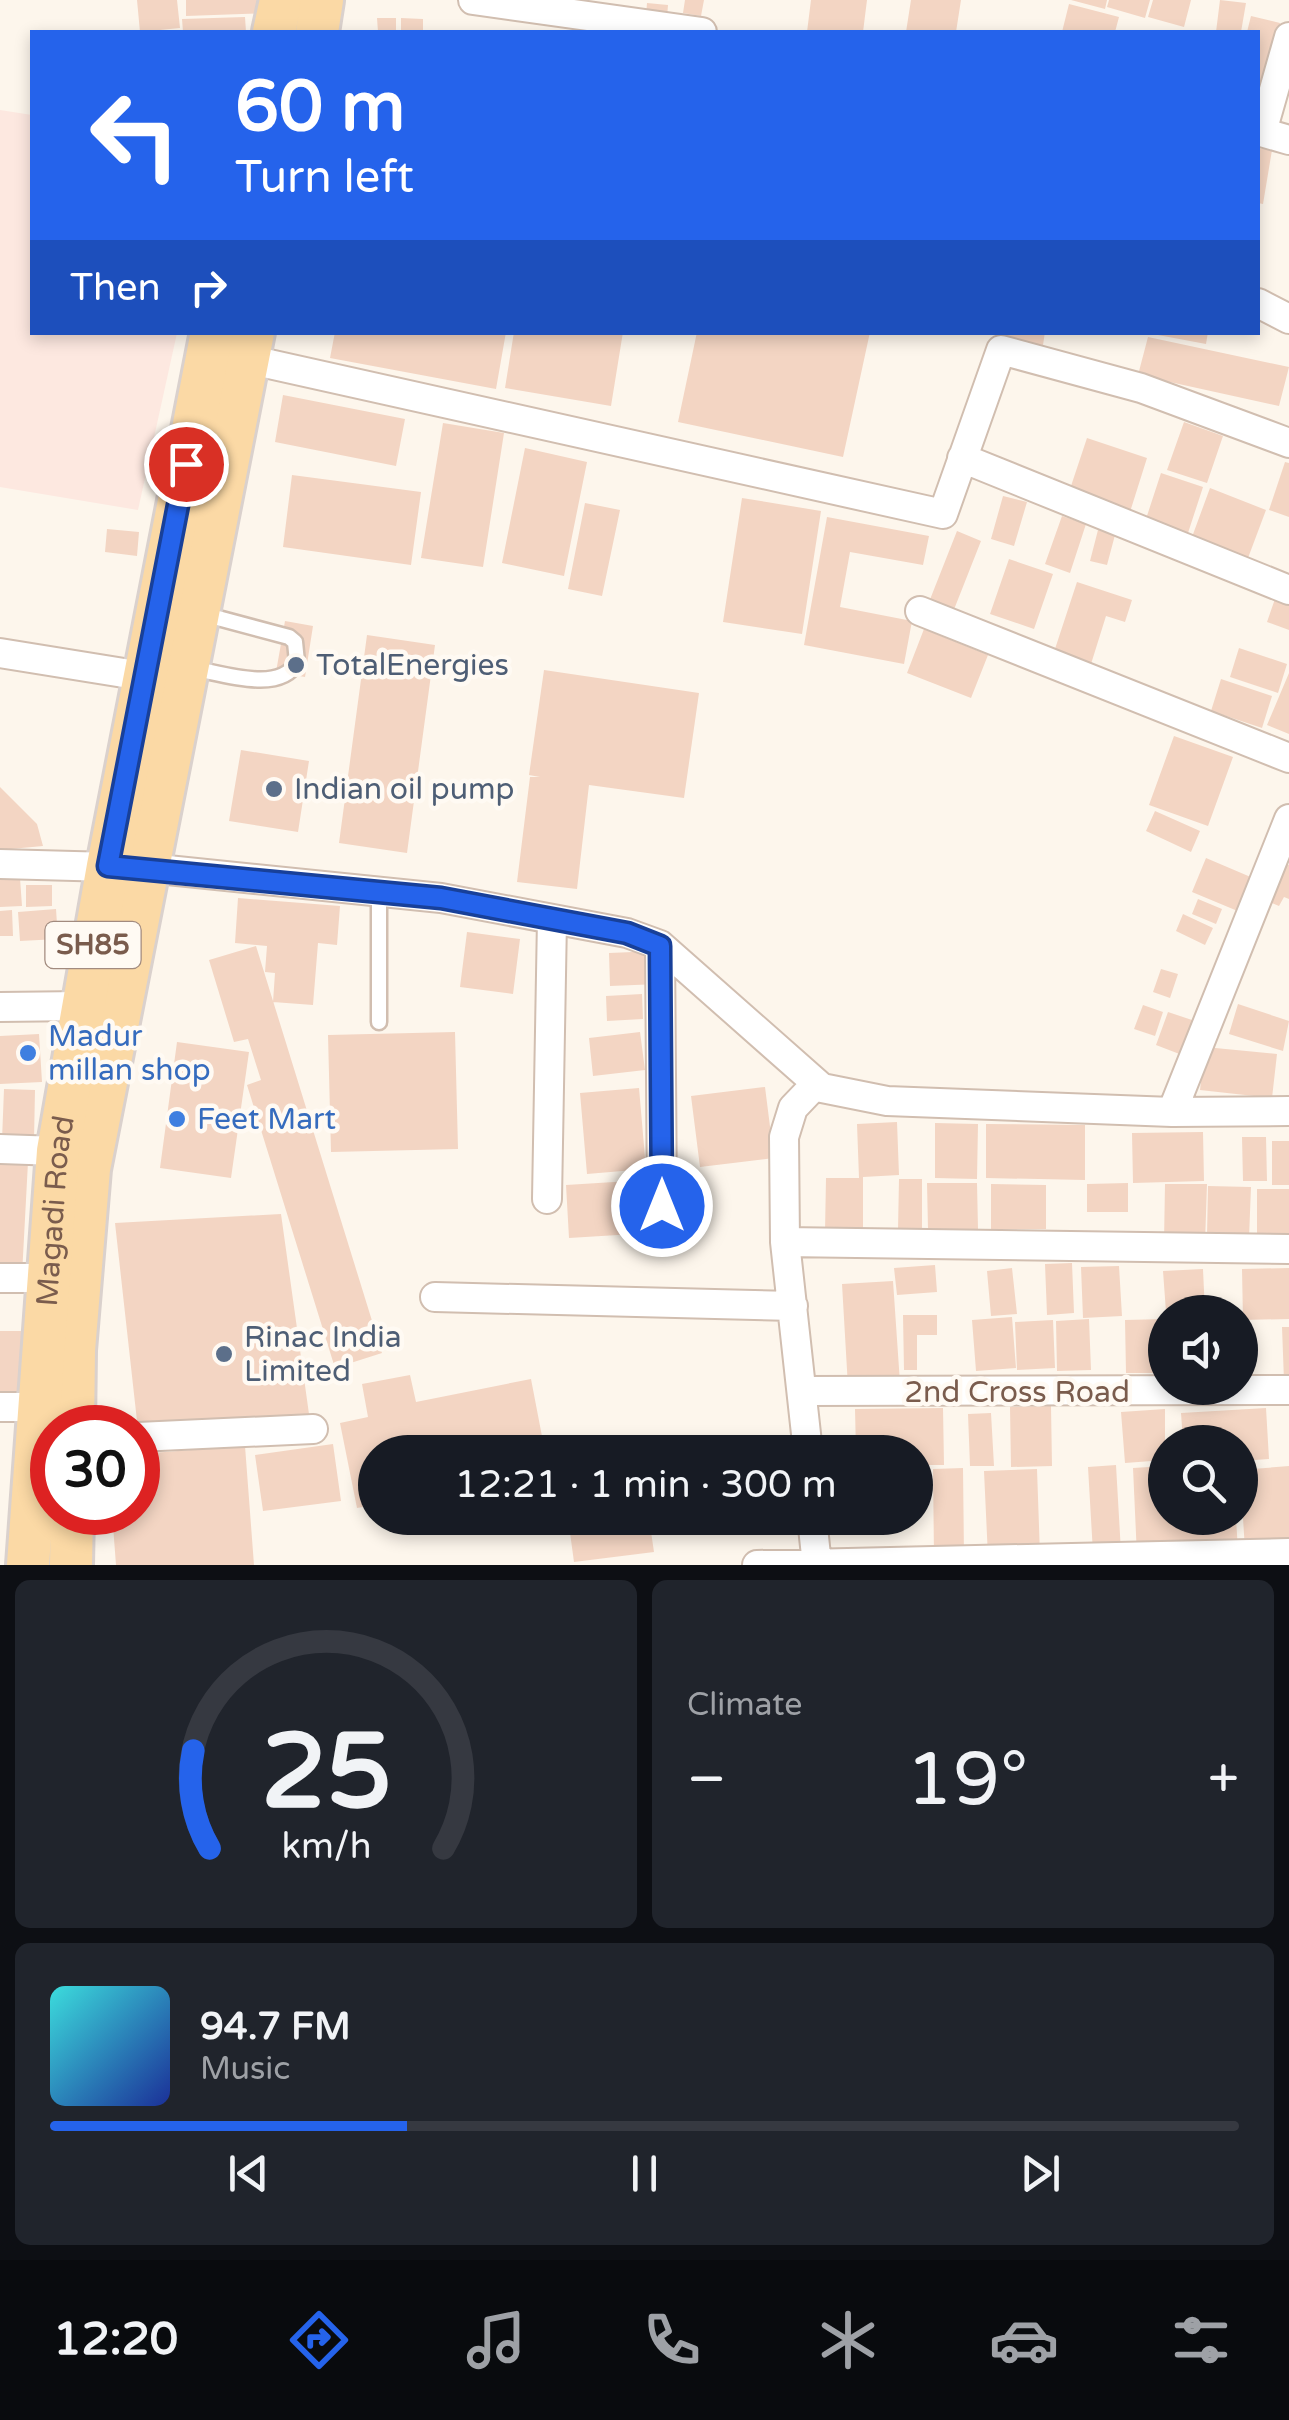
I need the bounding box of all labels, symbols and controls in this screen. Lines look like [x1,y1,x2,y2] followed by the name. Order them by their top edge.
[235,66,405,150] text: 60 m
[70,70,200,200] icon: left
[235,151,414,205] text: Turn left
[181,260,236,315] icon: right
[70,265,161,311] text: Then
[144,422,229,507] pin
[159,437,214,492] icon: arrive
[316,647,509,684] place label: TotalEnergies
[285,654,307,676] marker: TotalEnergies
[294,771,515,808] place label: Indian oil pump
[263,778,285,800] marker: Indian oil pump
[46,922,140,968] road number: SH85
[48,1018,211,1089] place label: Madur millan shop
[17,1042,39,1064] marker: Madur millan shop
[197,1101,336,1138] place label: Feet Mart
[166,1108,188,1130] marker: Feet Mart
[28,1113,82,1308] street label: Magadi Road
[610,1154,714,1258] position arrow
[1148,1295,1258,1535] map controls
[1148,1295,1258,1405] button: sound
[244,1319,402,1390] place label: Rinac India Limited
[213,1343,235,1365] marker: Rinac India Limited
[904,1374,1130,1411] street label: 2nd Cross Road
[30,1405,160,1535] speed limit sign: 30
[1148,1425,1258,1535] button: search
[454,1462,837,1508] text: 12:21 · 1 min · 300 m
[687,1686,802,1724] text: Climate
[261,1711,391,1836] text: 25
[906,1735,1028,1825] text: 19°
[687,1747,726,1813] text: −
[1208,1747,1239,1813] text: +
[281,1825,371,1868] text: km/h
[200,2004,351,2050] text: 94.7 FM
[200,2050,290,2088] text: Music
[221,2146,276,2201] icon: previous
[617,2146,672,2201] icon: pause
[1013,2146,1068,2201] icon: next
[284,2305,354,2375] icon: directions
[461,2305,531,2375] icon: music
[637,2305,707,2375] icon: phone
[813,2305,883,2375] icon: climate
[989,2305,1059,2375] icon: car
[1166,2305,1236,2375] icon: filters
[53,2313,178,2367] text: 12:20

